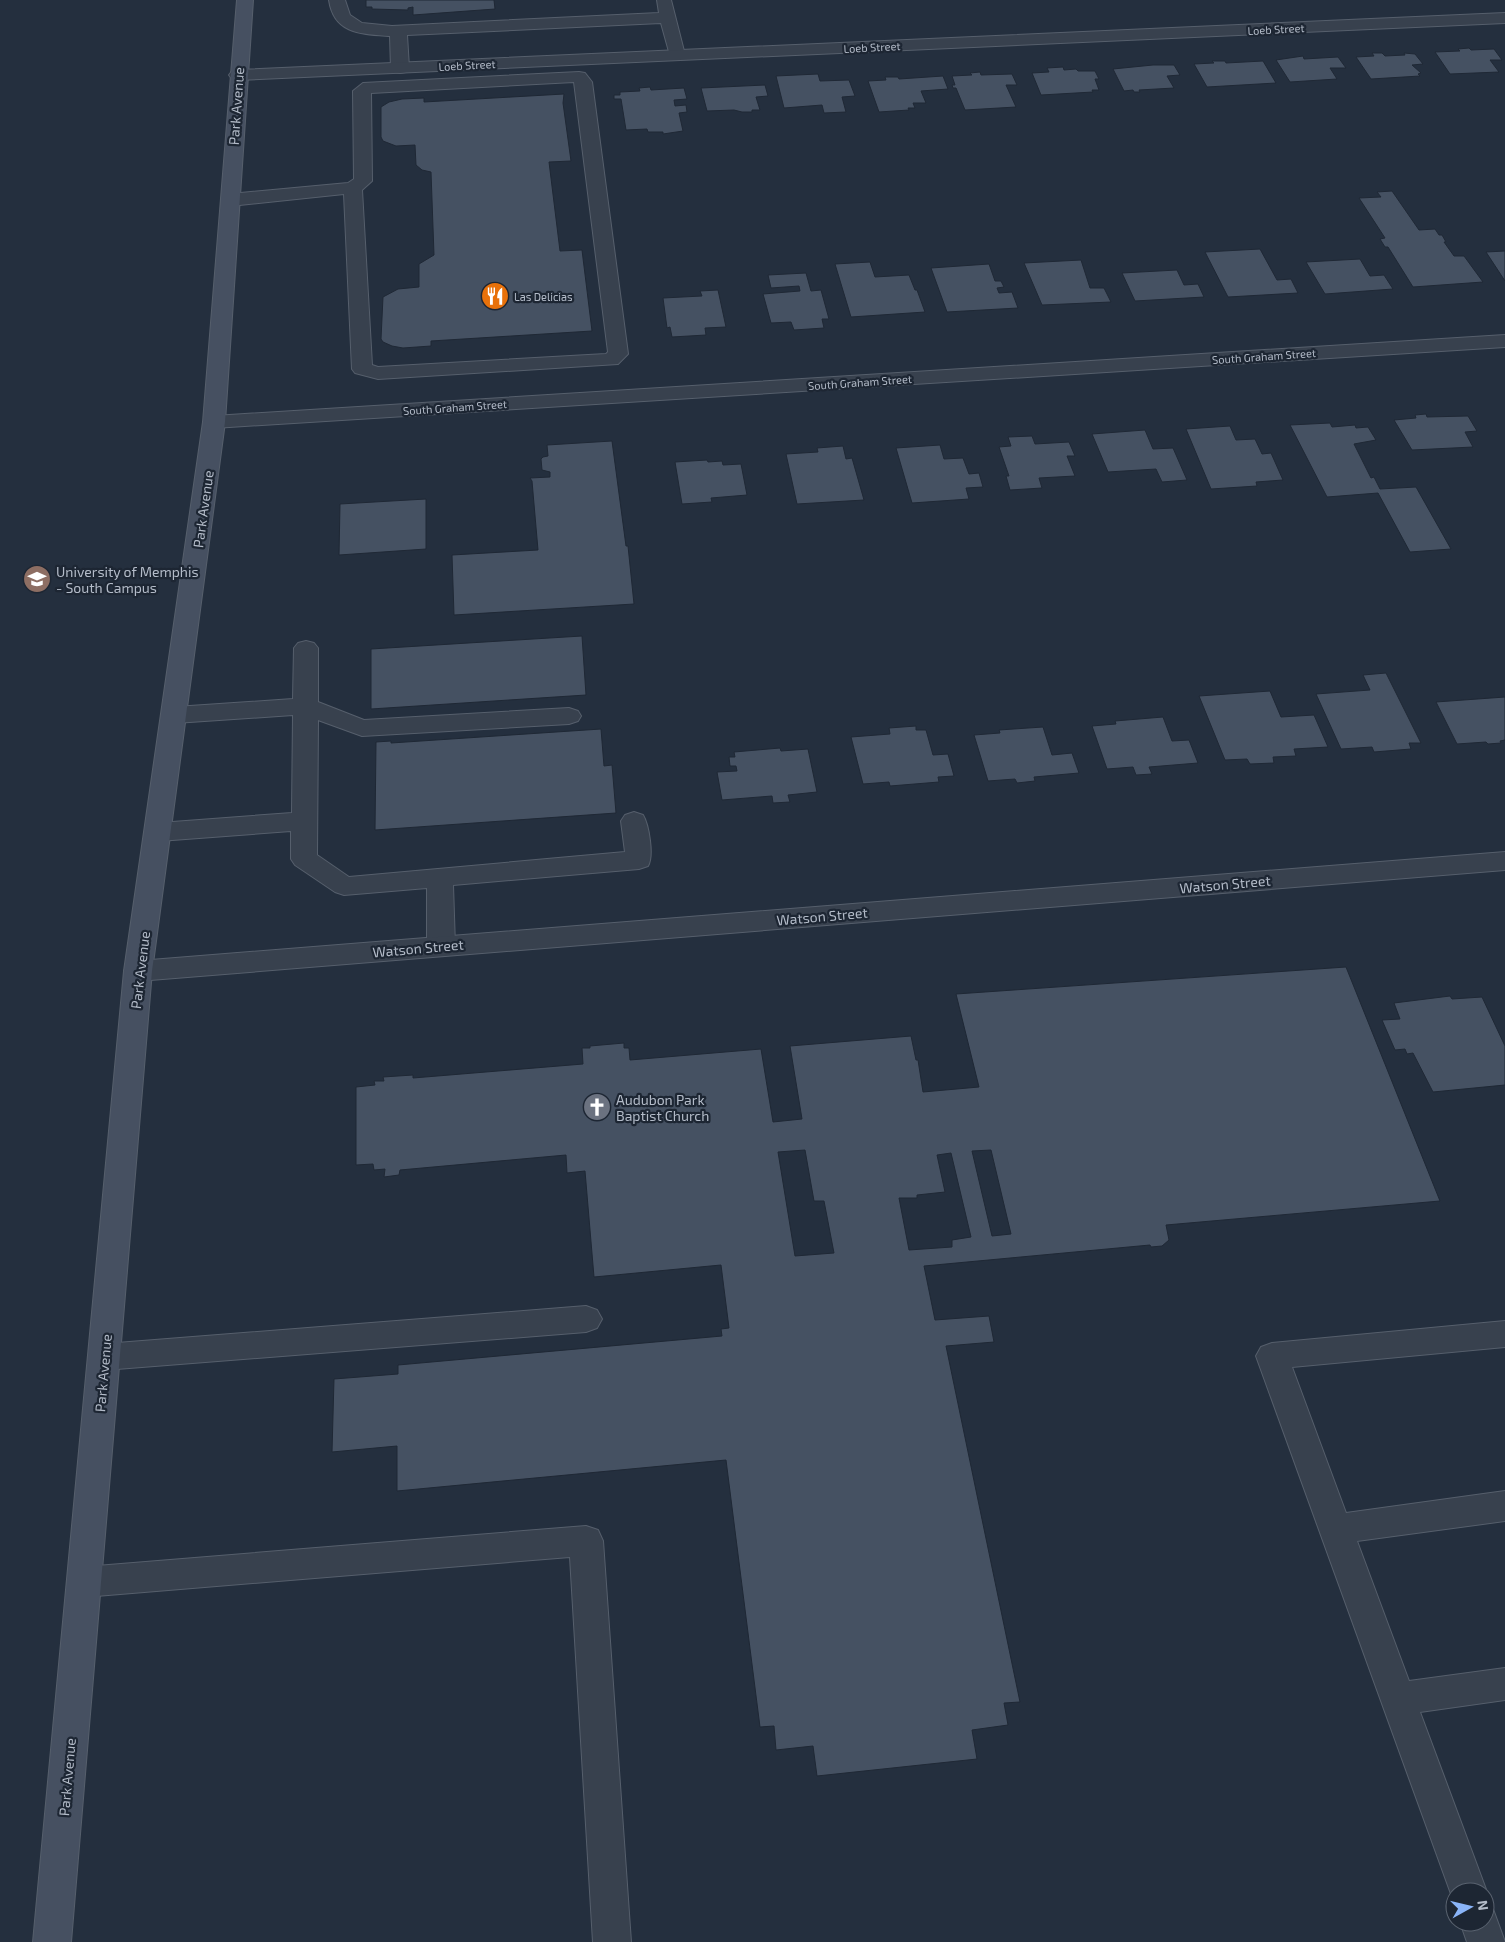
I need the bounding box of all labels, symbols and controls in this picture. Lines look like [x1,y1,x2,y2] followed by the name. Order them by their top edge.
[1247,21,1305,37] street label: Loeb Street
[843,39,901,55] street label: Loeb Street
[438,57,496,73] street label: Loeb Street
[225,66,247,146] street label: Park Avenue
[480,281,510,311] restaurant icon: Las Delicias
[514,290,573,303] place label: Las Delicias
[1212,346,1316,366] street label: South Graham Street
[808,372,912,392] street label: South Graham Street
[403,397,507,417] street label: South Graham Street
[189,469,217,549] street label: Park Avenue
[56,563,199,596] place label: University of Memphis - South Campus
[22,564,52,594] school or university icon: University of Memphis - South Campus
[1179,872,1271,896] street label: Watson Street
[776,904,868,928] street label: Watson Street
[127,930,153,1010] street label: Park Avenue
[372,936,464,960] street label: Watson Street
[616,1091,709,1124] place label: Audubon Park Baptist Church
[582,1092,612,1122] church icon: Audubon Park Baptist Church
[91,1333,115,1413] street label: Park Avenue
[55,1737,79,1817] street label: Park Avenue
[1445,1882,1495,1932] north arrow
[1474,1899,1492,1911] text: N

